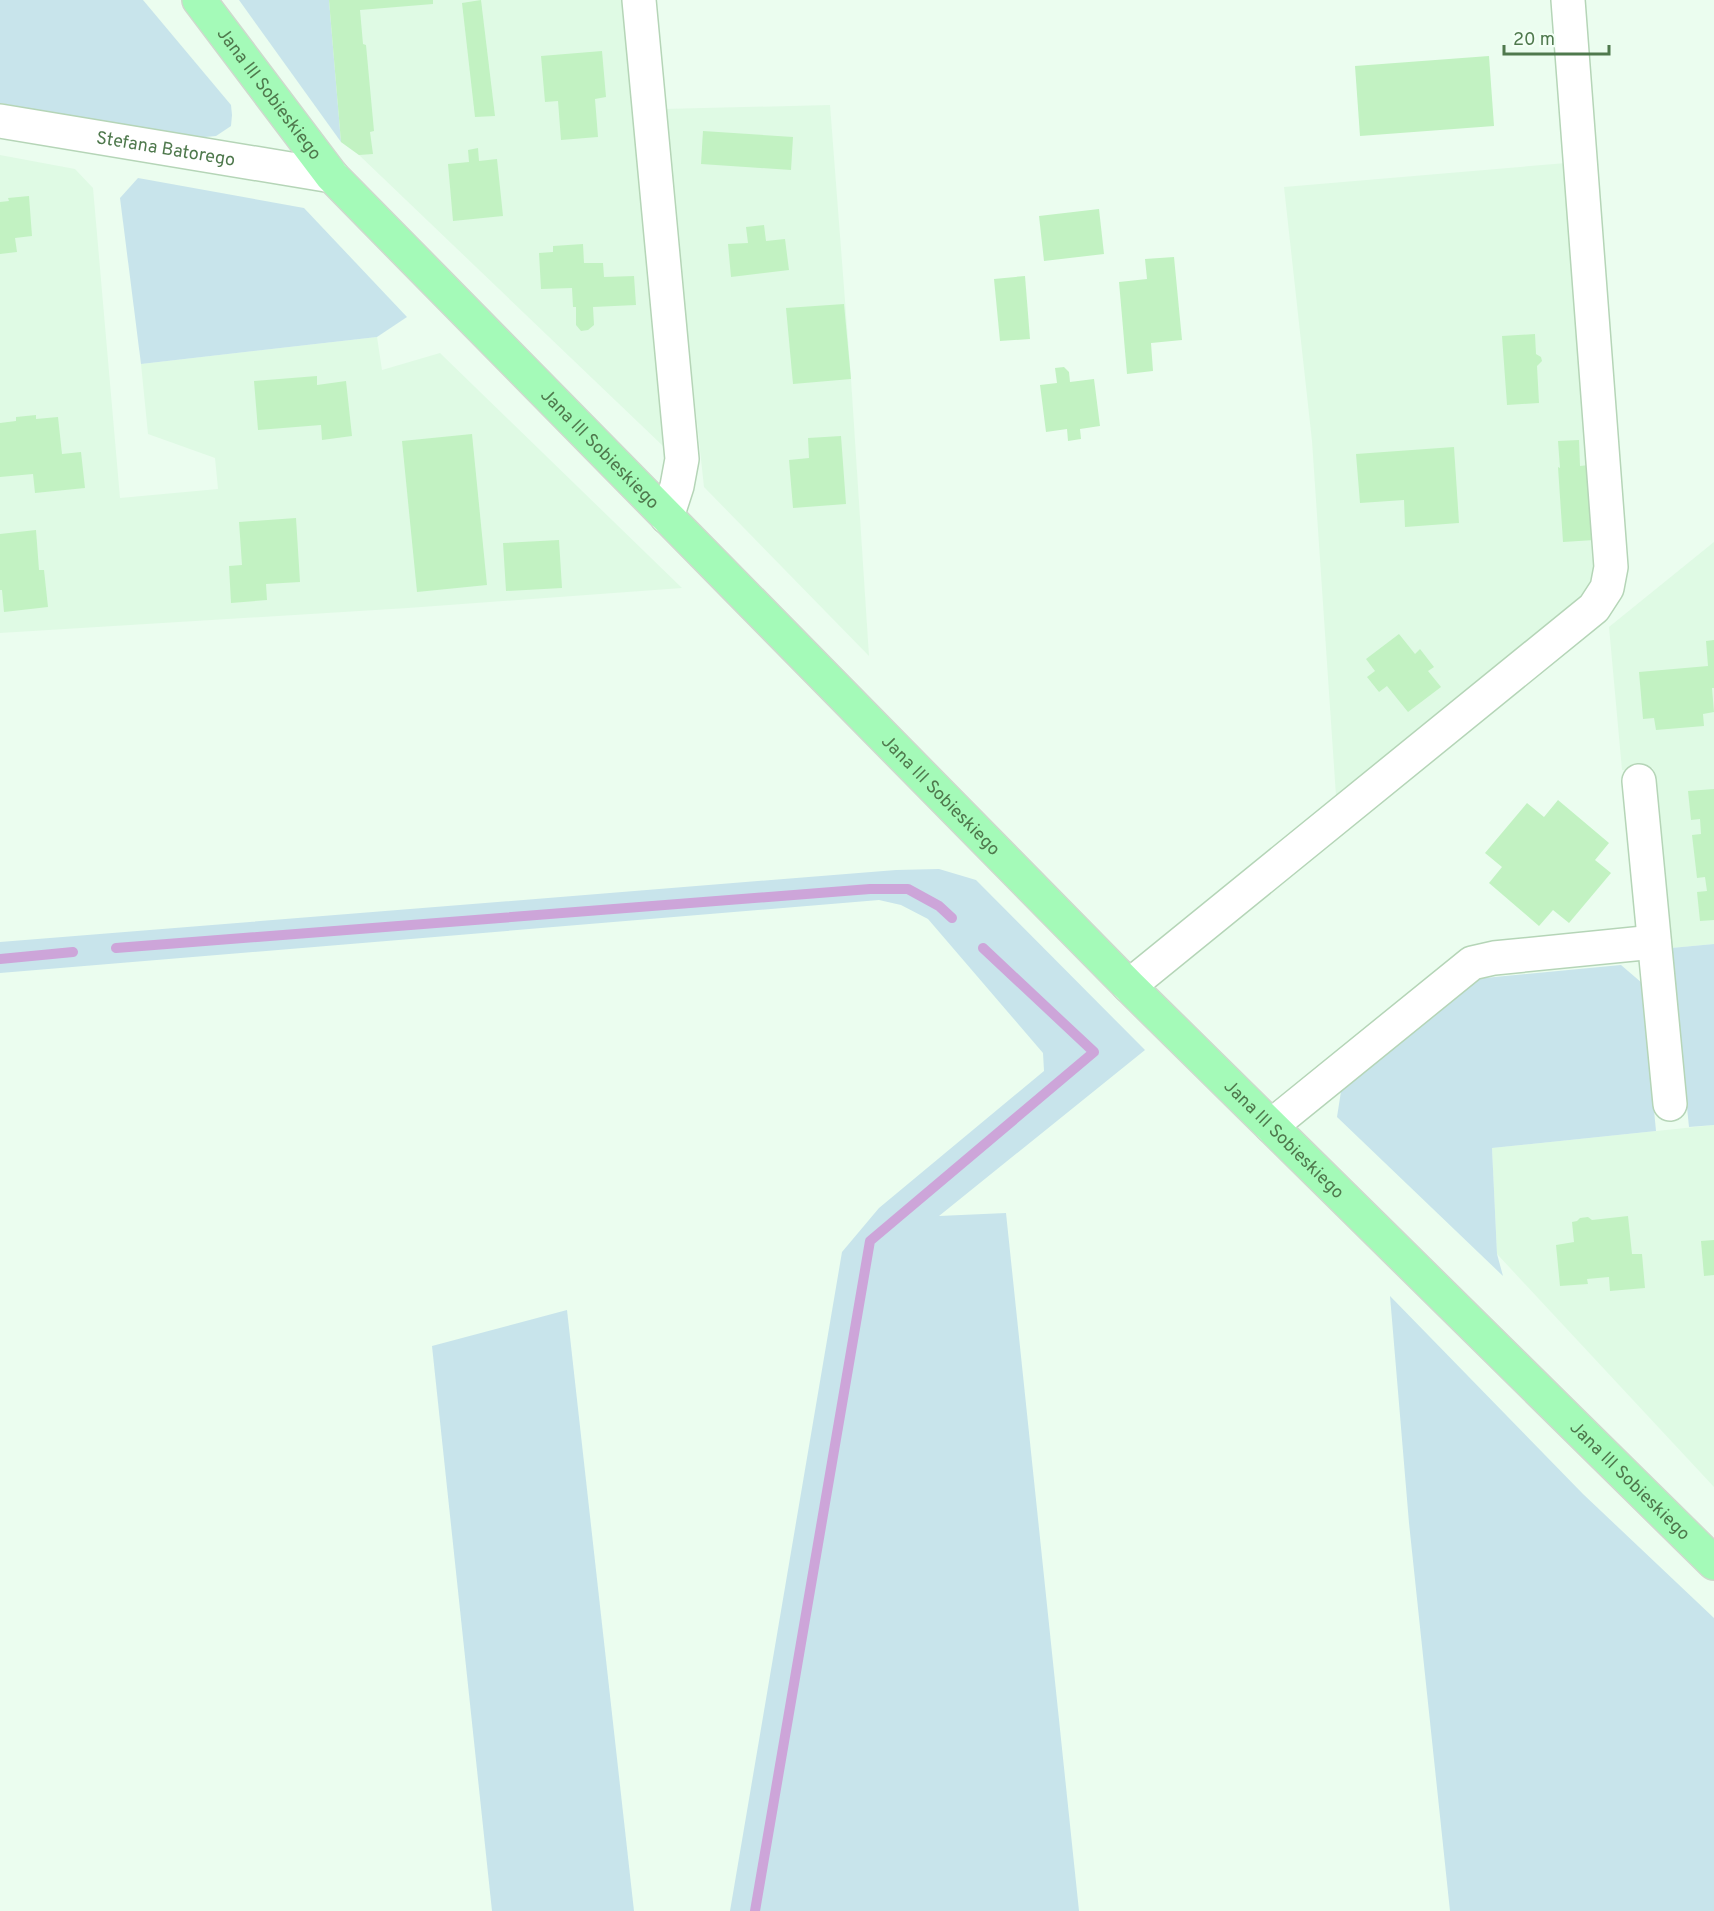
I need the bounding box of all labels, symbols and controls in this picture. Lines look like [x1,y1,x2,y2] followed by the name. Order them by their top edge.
[1504,18,1609,56] scale bar
[211,23,326,165] street label: Jana III Sobieskiego
[1513,29,1555,52] text: 20 m
[94,127,237,173] street label: Stefana Batorego
[535,384,664,515] street label: Jana III Sobieskiego
[876,731,1004,861] street label: Jana III Sobieskiego
[1218,1076,1348,1205] street label: Jana III Sobieskiego
[1564,1417,1694,1546] street label: Jana III Sobieskiego

